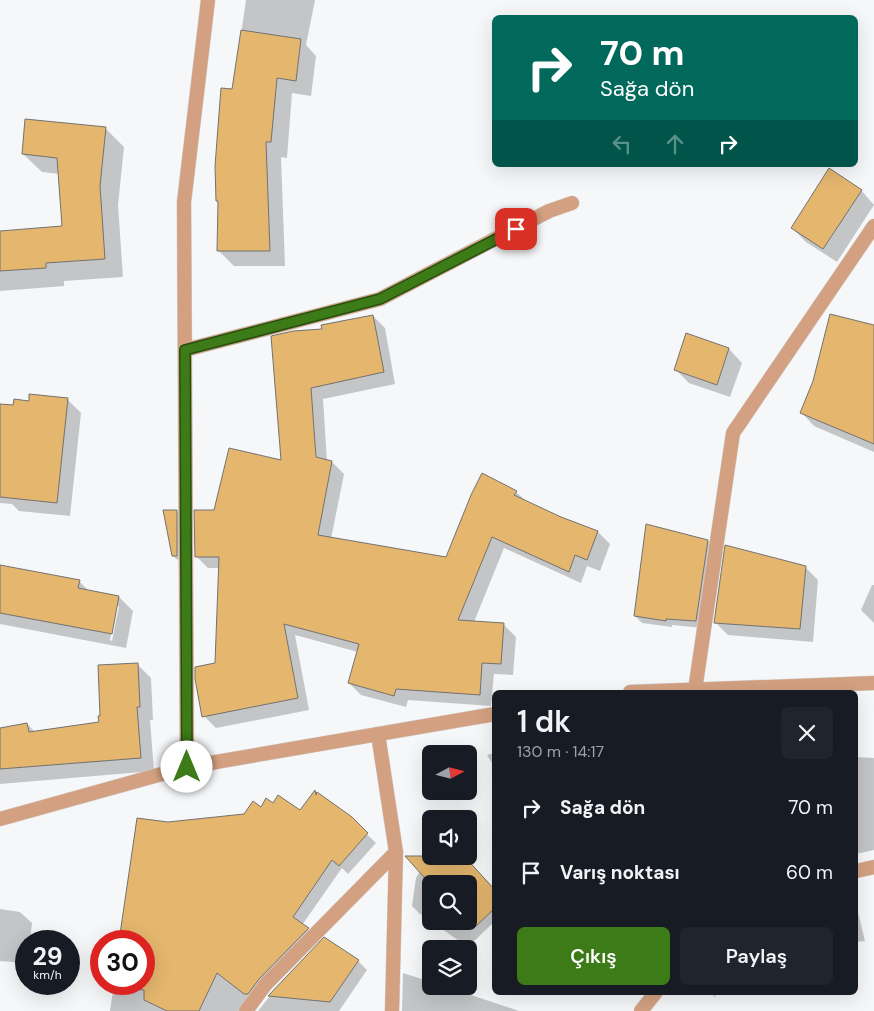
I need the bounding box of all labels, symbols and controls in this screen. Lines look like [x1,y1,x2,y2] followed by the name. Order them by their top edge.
[600,30,684,76] text: 70 m
[517,35,582,100] icon: right
[600,74,694,103] text: Sağa dön
[608,130,636,158] icon: left
[661,130,689,158] icon: ahead
[714,130,742,158] icon: right
[495,208,537,250] pin
[502,215,530,243] icon: arrive
[517,702,571,741] text: 1 dk
[781,707,833,759] button: close
[160,740,212,792] position arrow
[517,741,604,762] text: 130 m · 14:17
[422,745,478,800] north arrow
[422,745,477,995] map controls
[517,794,545,822] icon: right
[560,795,645,820] text: Sağa dön
[788,795,833,820] text: 70 m
[422,810,477,865] button: sound
[517,859,545,887] icon: arrive
[560,860,680,885] text: Varış noktası
[786,860,833,885] text: 60 m
[422,875,477,930] button: search
[517,927,670,985] button: Çıkış
[680,927,833,985] button: Paylaş
[90,930,155,995] speed limit sign: 30
[32,940,63,973] text: 29
[422,940,477,995] button: layers
[33,967,62,983] text: km/h

